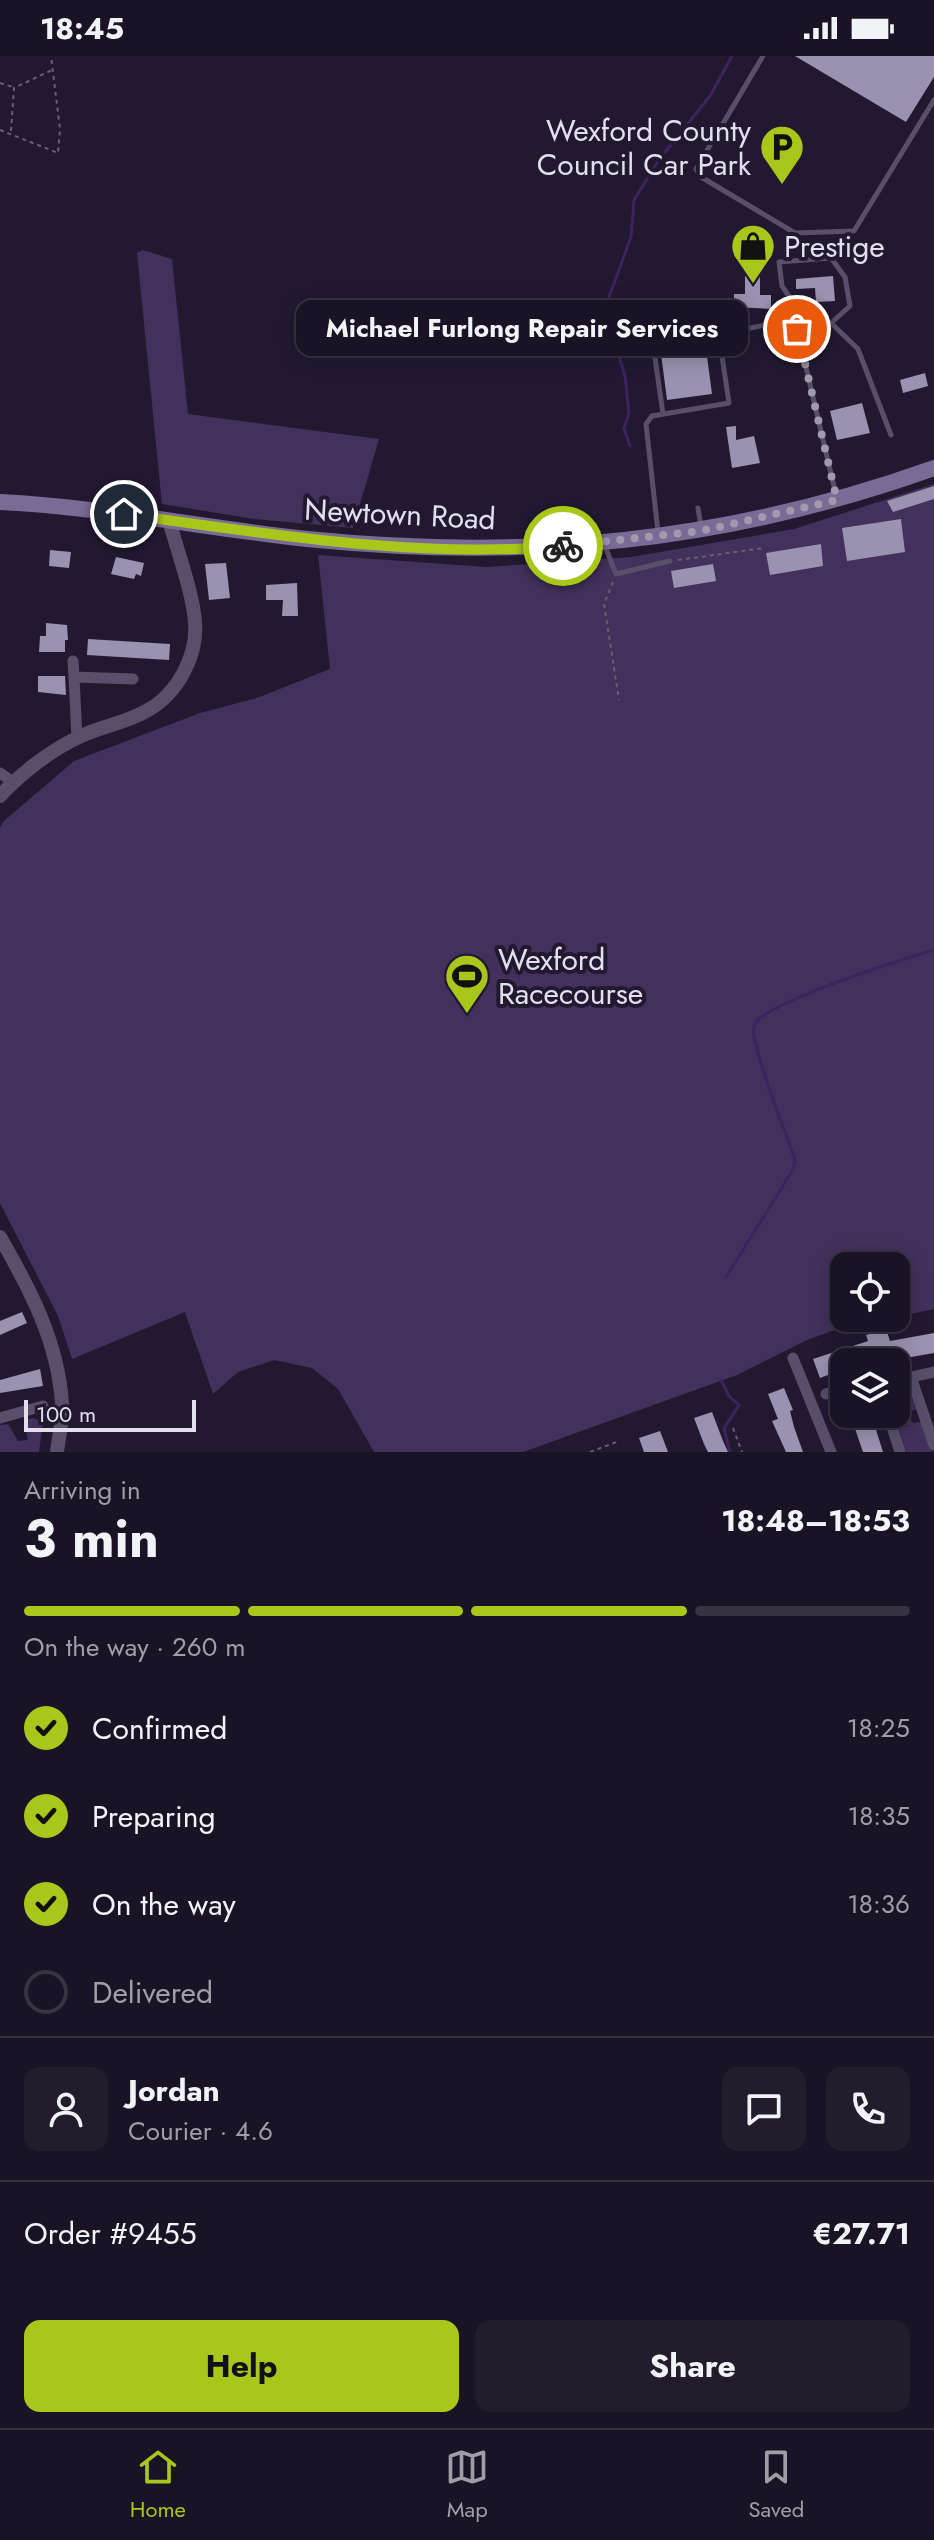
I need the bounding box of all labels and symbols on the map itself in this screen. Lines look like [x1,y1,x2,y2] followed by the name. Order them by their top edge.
[537,109,752,186] place label: Wexford County Council Car Park
[758,123,806,186] parking icon: Wexford County Council Car Park
[729,222,777,285] shop icon: Prestige
[784,225,885,268] place label: Prestige
[763,295,831,363] pin
[297,301,749,357] callout: Michael Furlong Repair Services
[90,480,158,548] pin
[303,488,497,540] street label: Newtown Road
[523,506,603,586] courier
[498,938,643,1015] place label: Wexford Racecourse
[443,952,491,1015] sports icon: Wexford Racecourse
[24,1396,196,1432] scale bar

